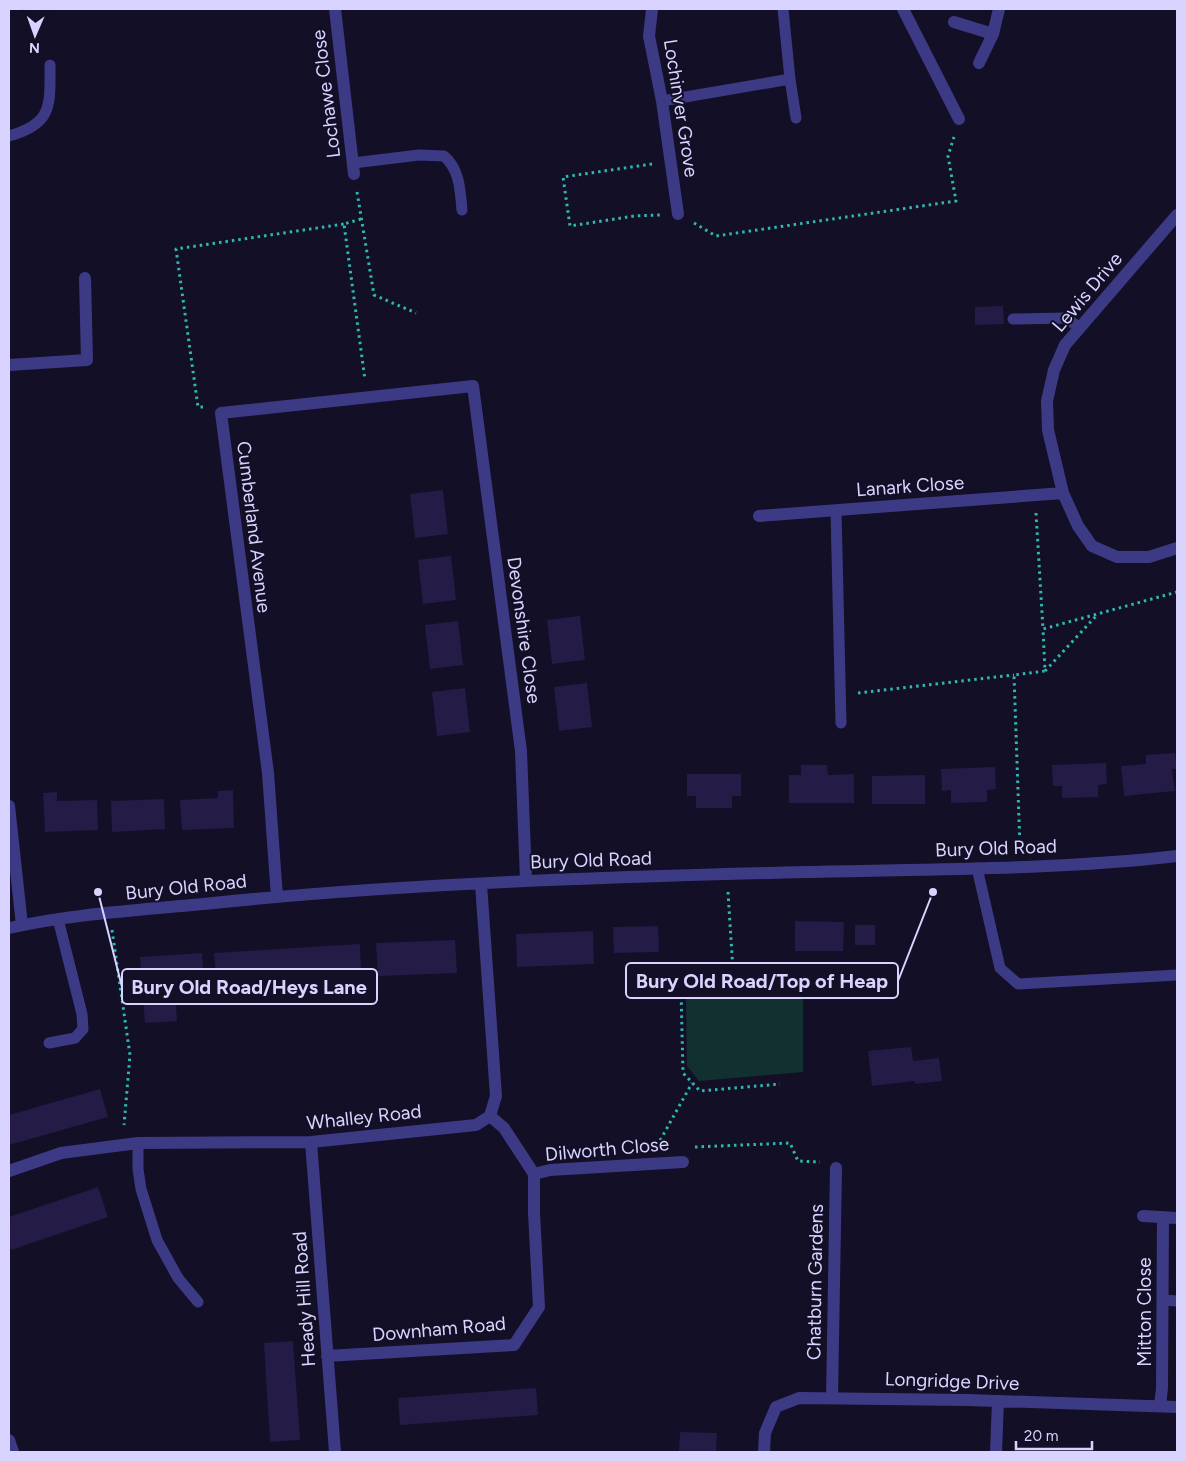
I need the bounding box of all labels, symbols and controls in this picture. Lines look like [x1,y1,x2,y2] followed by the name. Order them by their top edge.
[10,10,60,60] north arrow
[307,28,345,160] street label: Lochawe Close
[659,37,703,179] street label: Lochinver Grove
[29,39,40,56] text: N
[1047,248,1127,336] street label: Lewis Drive
[232,440,276,614] street label: Cumberland Avenue
[855,471,965,501] street label: Lanark Close
[502,555,546,705] street label: Devonshire Close
[935,834,1057,862] street label: Bury Old Road
[530,846,652,874] street label: Bury Old Road
[124,869,248,905] street label: Bury Old Road
[626,963,898,998] callout: Bury Old Road/Top of Heap
[122,969,377,1004] callout: Bury Old Road/Heys Lane
[636,969,888,993] text: Bury Old Road/Top of Heap
[131,975,367,999] text: Bury Old Road/Heys Lane
[305,1100,423,1134] street label: Whalley Road
[544,1132,670,1166] street label: Dilworth Close
[802,1204,828,1360] street label: Chatburn Gardens
[288,1231,320,1367] street label: Heady Hill Road
[1133,1257,1156,1367] street label: Mitton Close
[371,1312,507,1346] street label: Downham Road
[884,1367,1020,1395] street label: Longridge Drive
[1016,1418,1092,1450] scale bar
[1024,1427,1058,1445] text: 20 m

